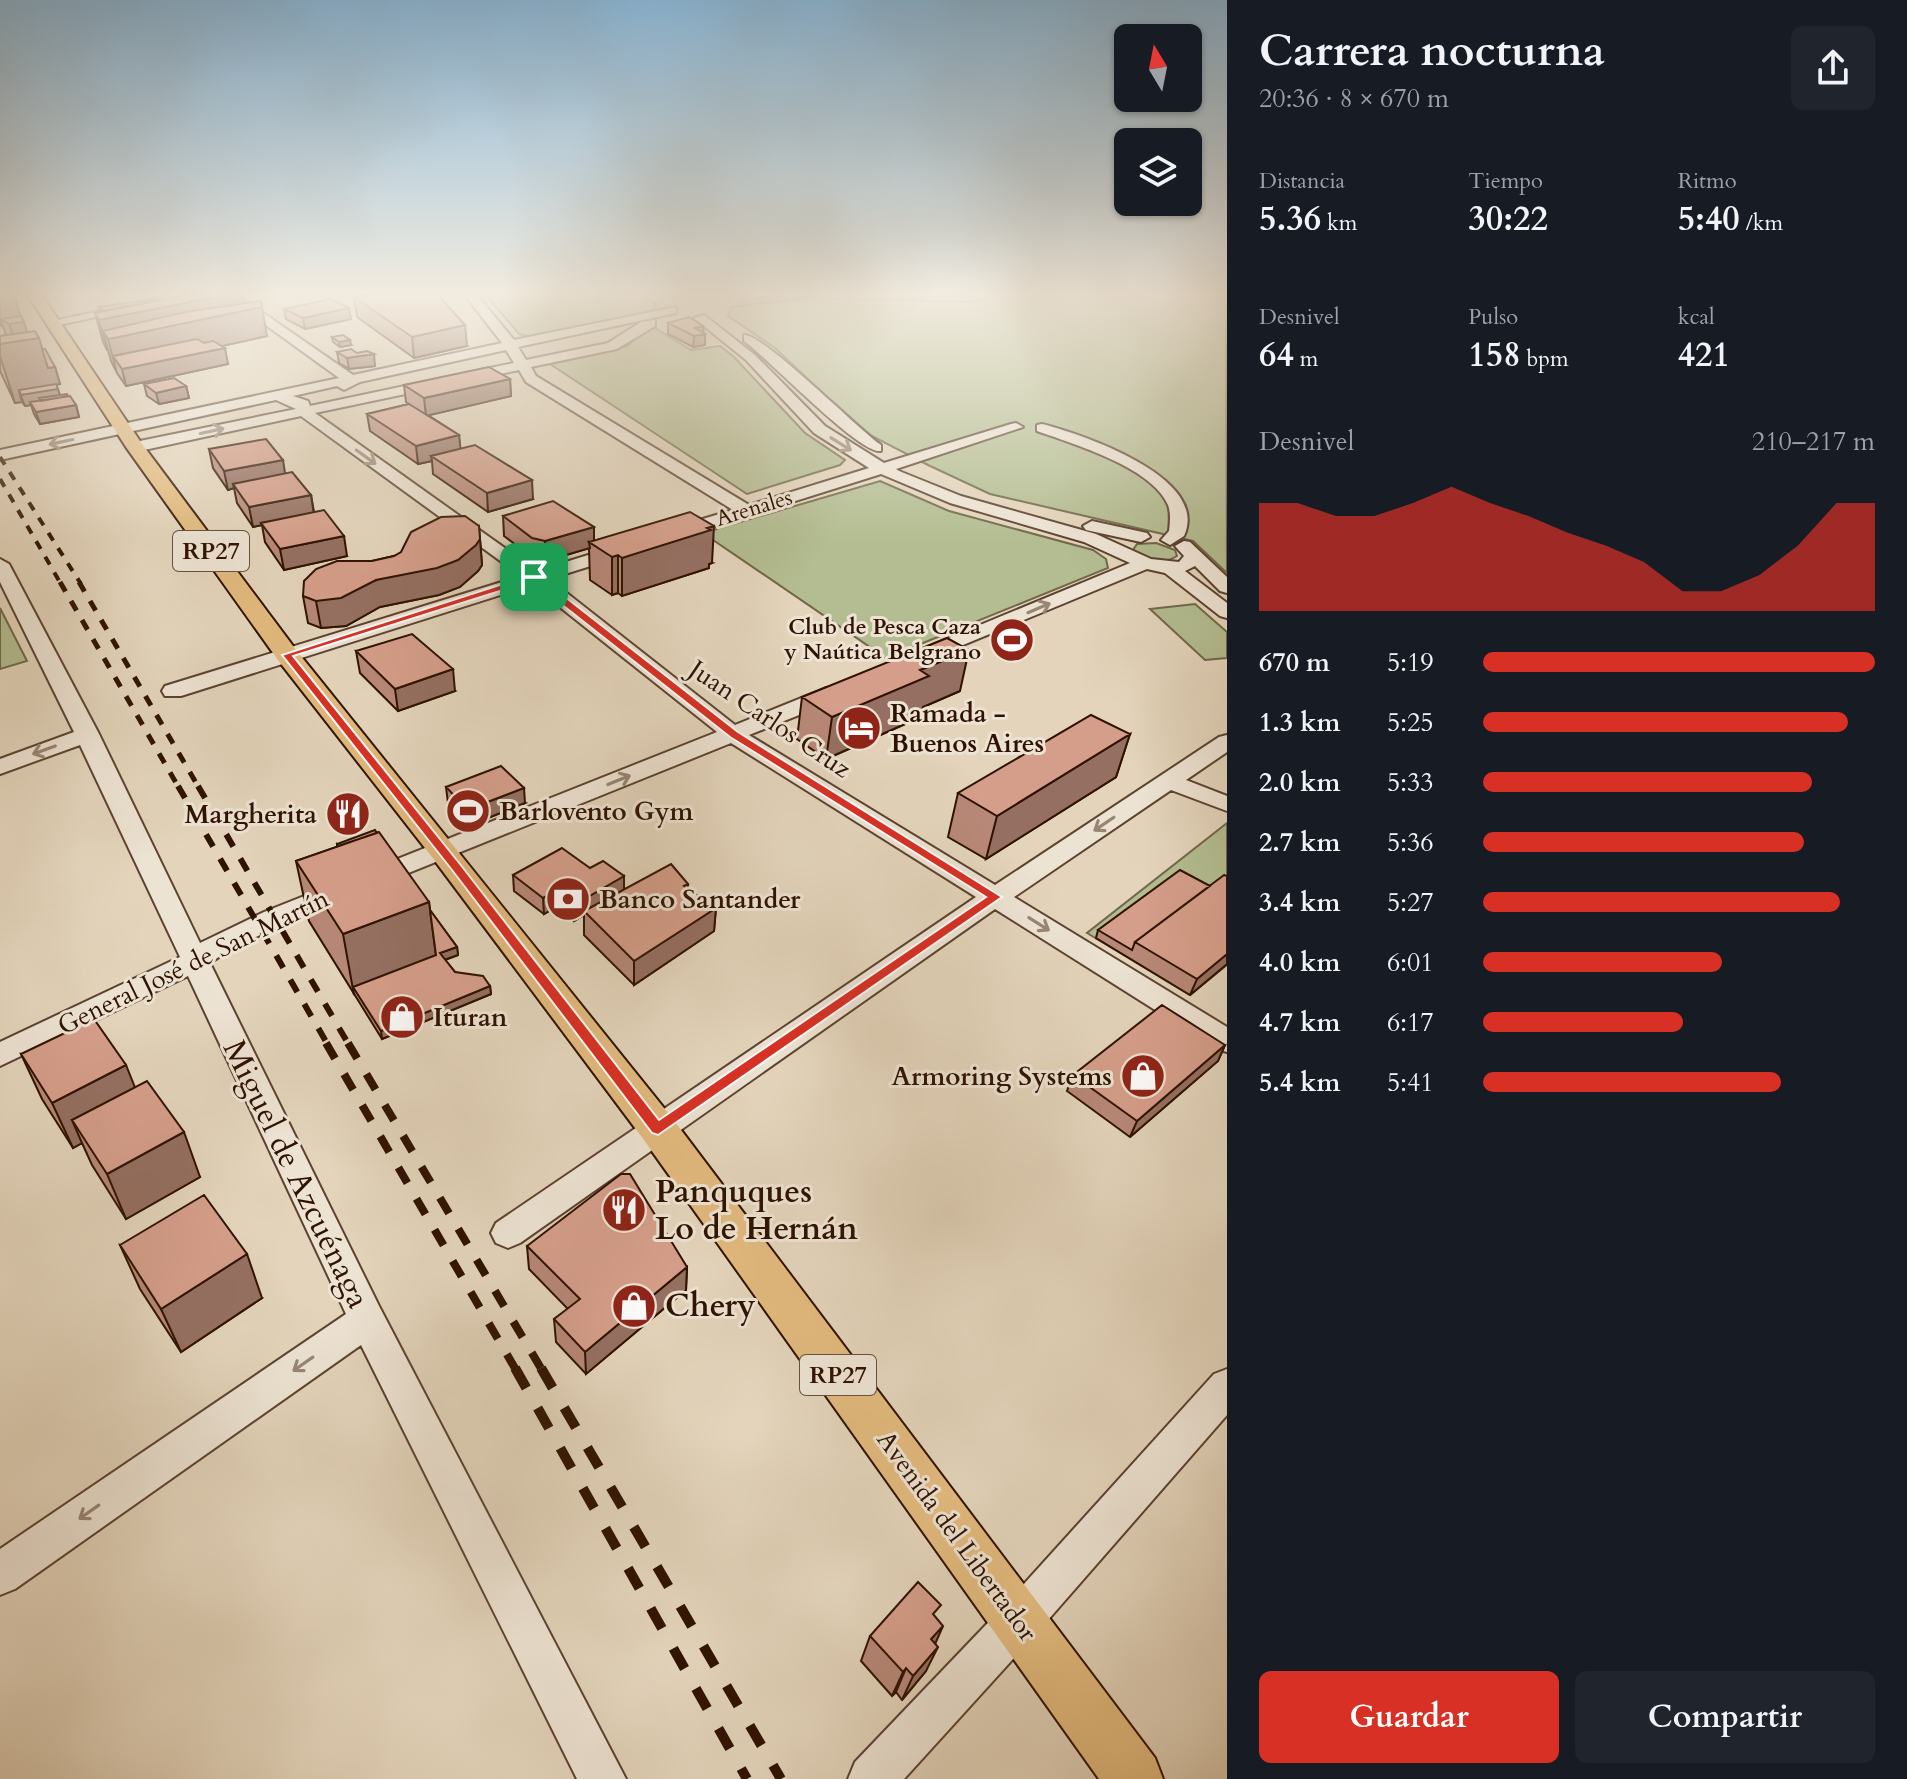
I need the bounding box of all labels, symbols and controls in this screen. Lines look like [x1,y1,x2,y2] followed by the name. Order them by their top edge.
[1259,21,1605,81] text: Carrera nocturna
[1114,24,1202,112] north arrow
[1114,24,1202,216] map controls
[1791,26,1875,110] button: share
[1259,81,1449,116] text: 20:36 · 8 × 670 m
[1114,128,1202,216] button: layers
[1259,166,1345,196] text: Distancia
[1468,166,1543,196] text: Tiempo
[1678,166,1737,196] text: Ritmo
[1259,196,1321,242] text: 5.36
[1468,196,1548,242] text: 30:22
[1678,196,1740,242] text: 5:40
[1321,208,1357,238] text: km
[1740,208,1783,238] text: /km
[1259,302,1340,332] text: Desnivel
[1468,302,1518,332] text: Pulso
[1678,302,1715,332] text: kcal
[1259,332,1294,378] text: 64
[1468,332,1521,378] text: 158
[1678,332,1730,378] text: 421
[1294,344,1318,374] text: m
[1521,344,1569,374] text: bpm
[198,423,224,438] one-way arrow
[1259,424,1354,459] text: Desnivel
[1752,424,1875,459] text: 210–217 m
[49,435,74,450] one-way arrow
[829,436,851,453] one-way arrow
[355,448,377,465] one-way arrow
[712,482,796,534] street label: Arenales
[173,531,249,571] road number: RP27
[500,543,568,611] pin
[512,555,556,599] icon: arrive
[1026,599,1051,614] one-way arrow
[783,612,981,667] place label: Club de Pesca Caza y Naútica Belgrano
[988,616,1036,664] sports icon: Club de Pesca Caza y Naútica Belgrano
[1259,645,1330,680] text: 670 m
[1387,645,1434,680] text: 5:19
[679,650,858,786] street label: Juan Carlos Cruz
[890,696,1044,761] place label: Ramada - Buenos Aires
[835,704,883,752] hotel icon: Ramada - Buenos Aires
[1259,705,1340,740] text: 1.3 km
[1387,705,1434,740] text: 5:25
[32,744,57,759] one-way arrow
[1259,765,1340,800] text: 2.0 km
[1387,765,1434,800] text: 5:33
[606,772,631,786] one-way arrow
[444,787,492,835] sports icon: Barlovento Gym
[324,790,372,838] restaurant icon: Margherita
[499,794,694,829] place label: Barlovento Gym
[184,797,317,832] place label: Margherita
[1093,817,1116,833] one-way arrow
[1259,825,1340,860] text: 2.7 km
[1387,825,1434,860] text: 5:36
[544,875,592,923] bank icon: Banco Santander
[52,881,335,1043] street label: General José de San Martín
[599,882,801,917] place label: Banco Santander
[1259,885,1340,920] text: 3.4 km
[1387,885,1434,920] text: 5:27
[1027,916,1050,932] one-way arrow
[1259,945,1340,980] text: 4.0 km
[1387,945,1434,980] text: 6:01
[378,993,426,1041] shop icon: Ituran
[433,1000,508,1035] place label: Ituran
[1259,1005,1340,1040] text: 4.7 km
[1387,1005,1434,1040] text: 6:17
[212,1032,380,1316] street label: Miguel de Azcuénaga
[1119,1052,1167,1100] shop icon: Armoring Systems
[891,1059,1112,1094] place label: Armoring Systems
[1259,1065,1340,1100] text: 5.4 km
[1387,1065,1434,1100] text: 5:41
[655,1170,858,1251] place label: Panquques Lo de Hernán
[600,1186,648,1234] restaurant icon: Panquques Lo de Hernán
[610,1282,658,1330] shop icon: Chery
[665,1284,755,1328] place label: Chery
[800,1355,876,1395] road number: RP27
[293,1356,315,1372] one-way arrow
[869,1424,1046,1649] street label: Avenida del Libertador
[79,1504,101,1520] one-way arrow
[1259,1671,1559,1763] button: Guardar
[1575,1671,1875,1763] button: Compartir

